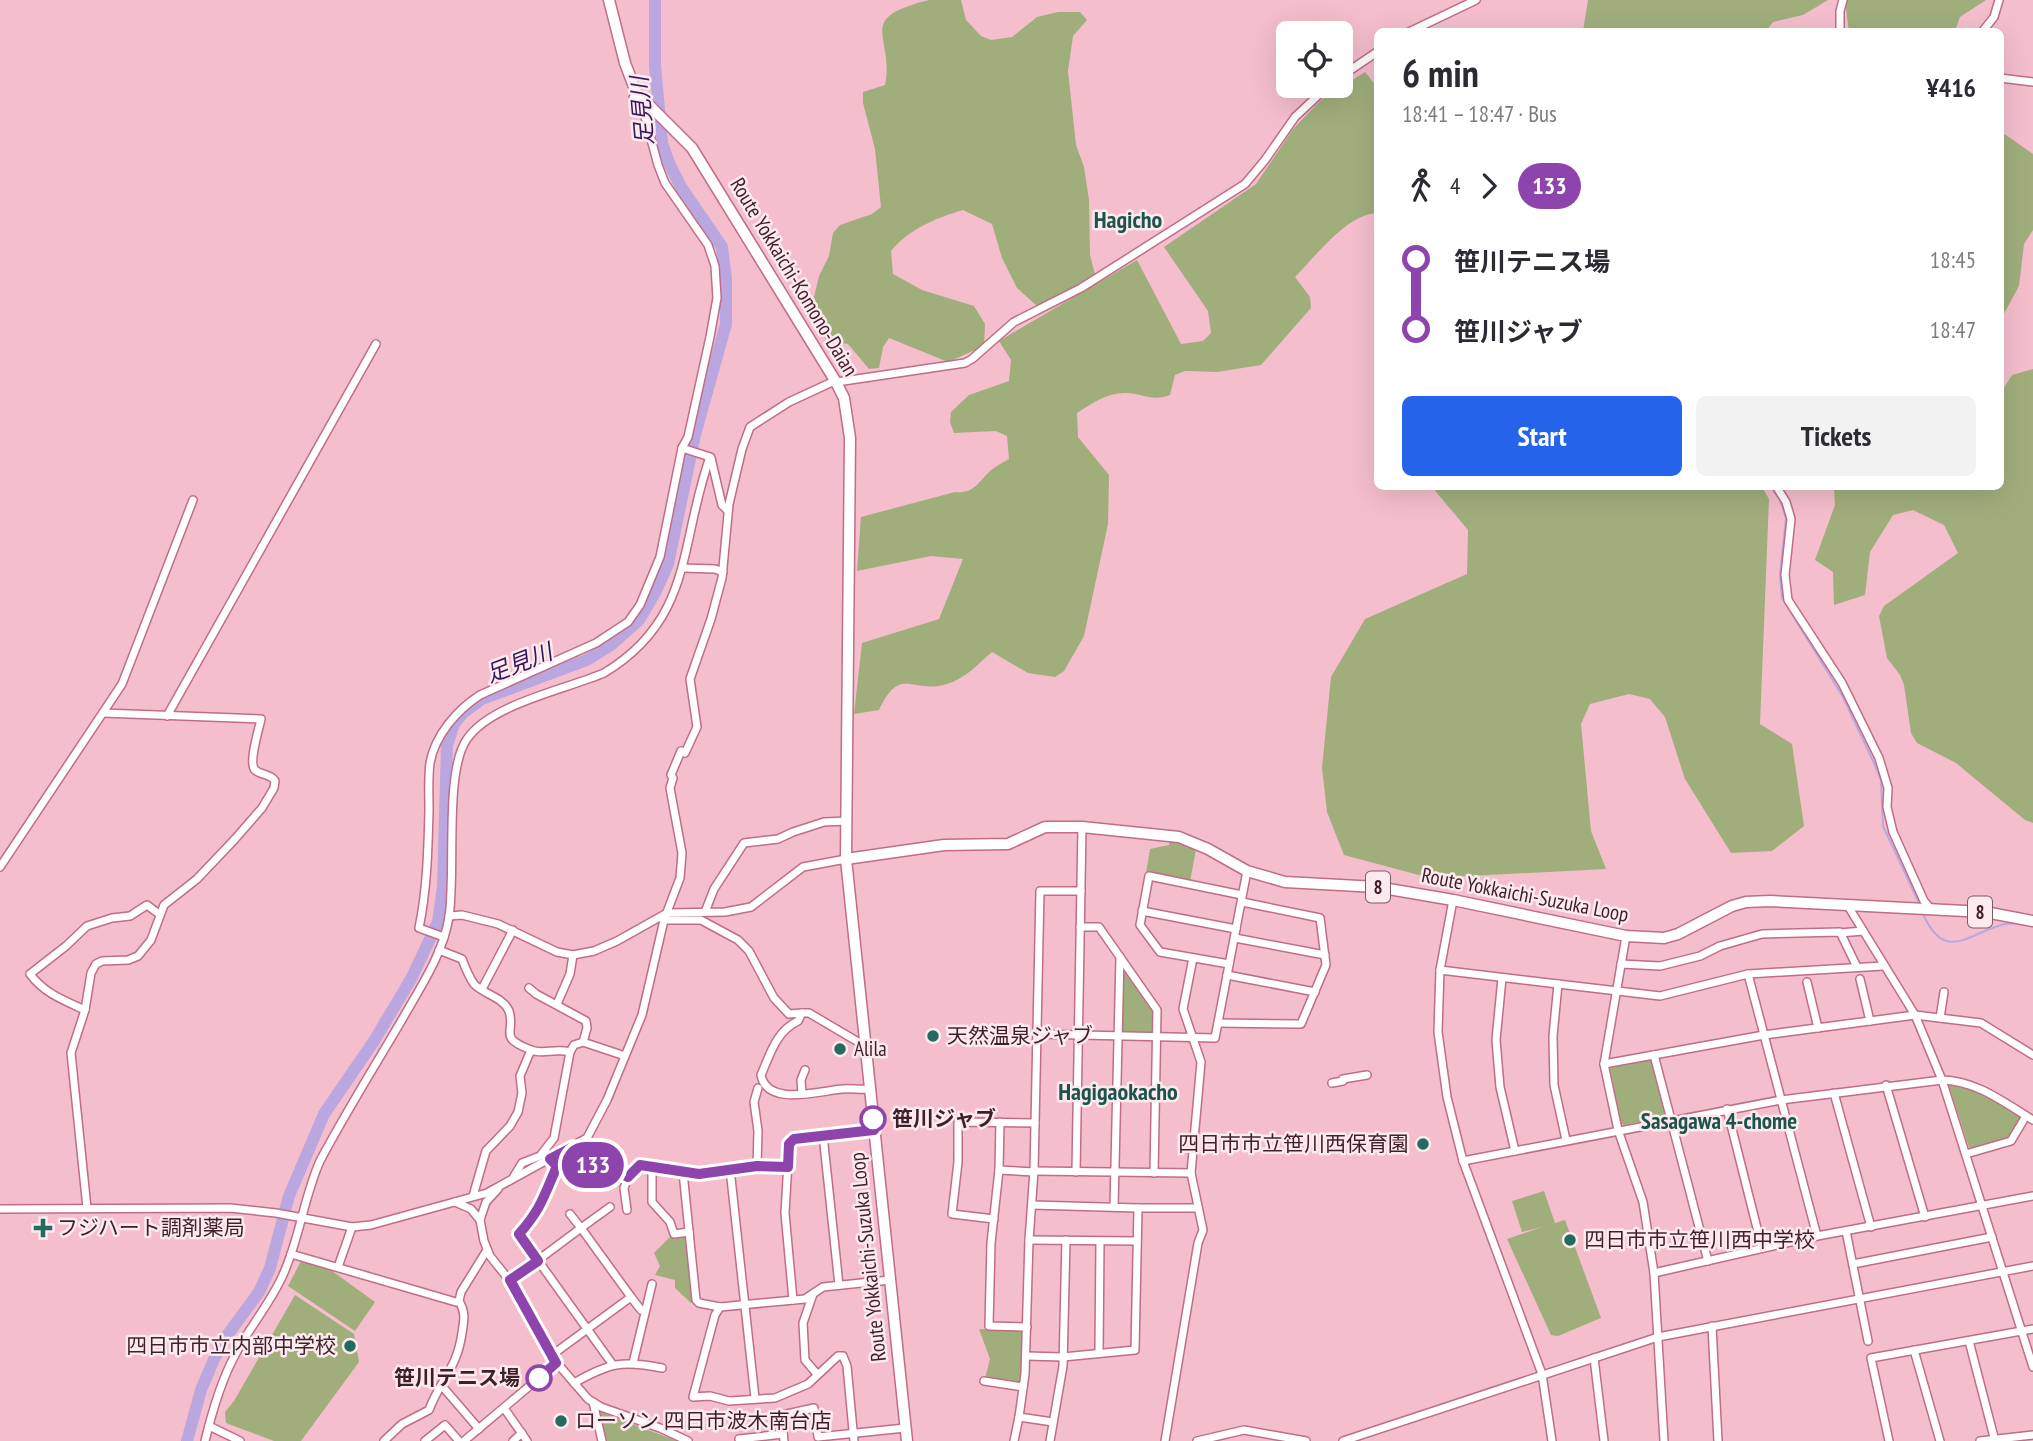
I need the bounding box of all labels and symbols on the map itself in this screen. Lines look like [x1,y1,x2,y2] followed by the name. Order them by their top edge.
[624,72,659,147] water label: 足見川
[724,173,864,381] street label: Route Yokkaichi-Komono-Daian
[1094,204,1163,235] district label: Hagicho
[481,636,559,688] water label: 足見川
[1419,861,1631,928] street label: Route Yokkaichi-Suzuka Loop
[1366,872,1390,902] road number: 8
[1968,896,1992,928] road number: 8
[947,1022,1093,1049] place label: 天然温泉ジャブ
[925,1028,941,1044] marker: 天然温泉ジャブ
[854,1035,887,1062] place label: Alila
[832,1041,848,1057] marker: Alila
[1058,1076,1178,1107] district label: Hagigaokacho
[892,1105,996,1132] place label: 笹川ジャブ
[860,1106,886,1132] marker: 笹川ジャブ
[1641,1106,1797,1135] district label: Sasagawa 4-chome
[1178,1130,1409,1157] place label: 四日市市立笹川西保育園
[1415,1136,1431,1152] marker: 四日市市立笹川西保育園
[553,1142,633,1188] line badge: 133
[843,1151,892,1363] street label: Route Yokkaichi-Suzuka Loop
[57,1214,245,1241] place label: フジハート調剤薬局
[35,1220,51,1236] marker: フジハート調剤薬局
[1584,1226,1815,1253] place label: 四日市市立笹川西中学校
[1562,1232,1578,1248] marker: 四日市市立笹川西中学校
[126,1332,336,1359] place label: 四日市市立内部中学校
[342,1338,358,1354] marker: 四日市市立内部中学校
[394,1364,520,1391] place label: 笹川テニス場
[526,1365,552,1391] marker: 笹川テニス場
[575,1407,831,1434] place label: ローソン 四日市波木南台店
[553,1413,569,1429] marker: ローソン 四日市波木南台店

